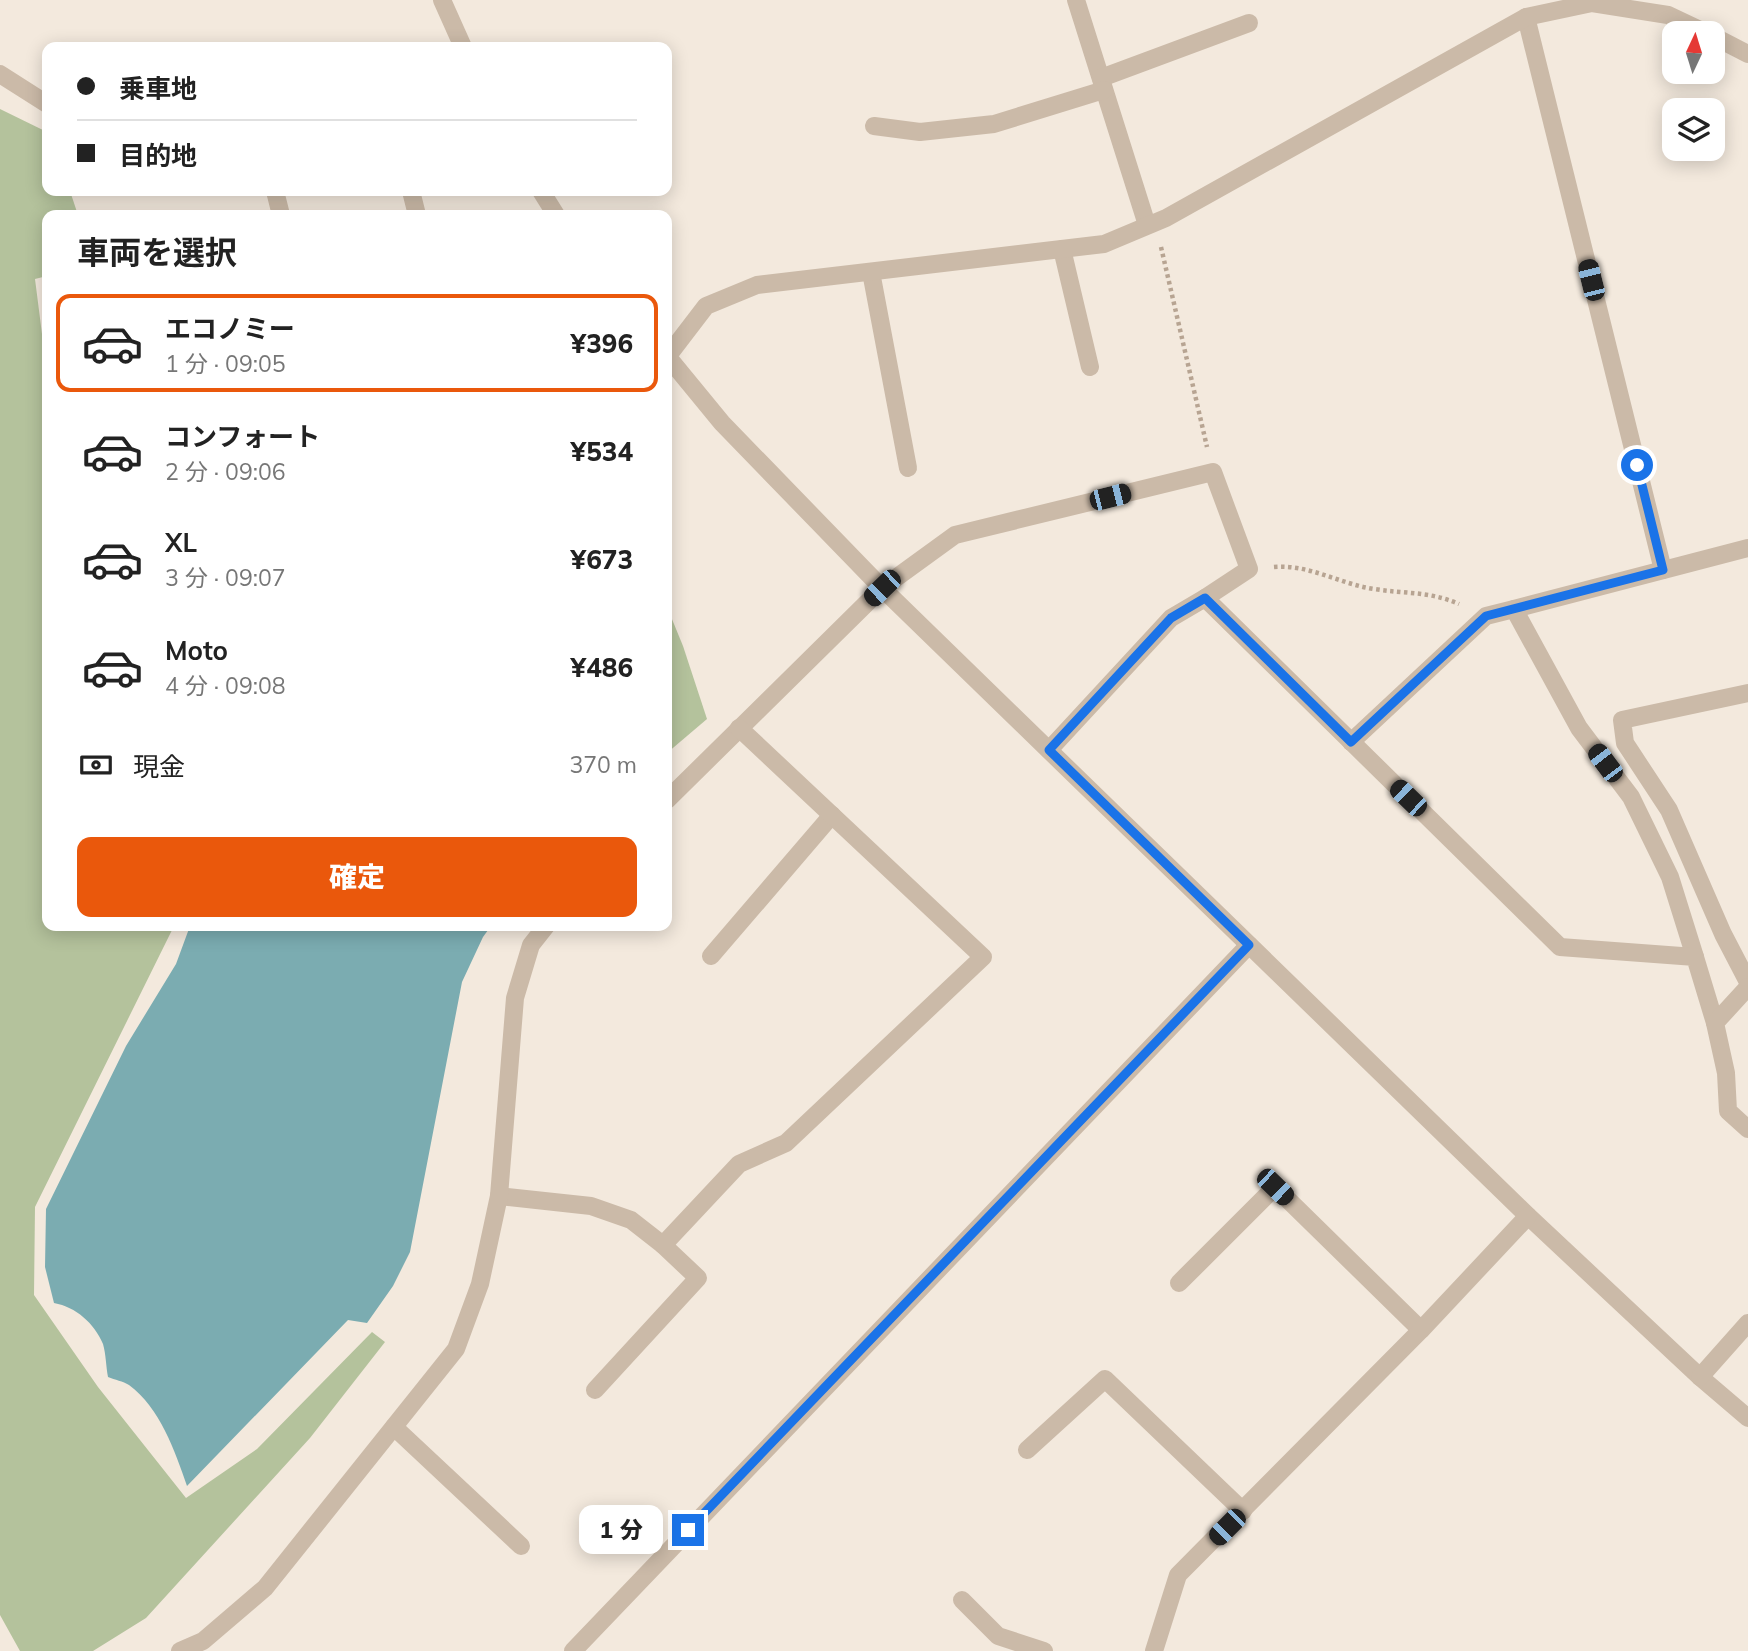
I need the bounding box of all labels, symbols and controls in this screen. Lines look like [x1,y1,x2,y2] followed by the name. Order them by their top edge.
[1662,21,1726,84] north arrow
[1662,21,1725,161] map controls
[119,72,197,105] text: 乗車地
[1662,98,1725,161] button: layers
[119,139,197,172] text: 目的地
[77,232,237,272] text: 車両を選択
[1576,257,1607,303] car
[81,312,144,375] icon: car
[165,312,295,345] text: エコノミー
[571,327,633,360] text: ¥396
[165,349,286,378] text: 1 分 · 09:05
[81,420,144,483] icon: car
[165,420,320,453] text: コンフォート
[571,435,633,468] text: ¥534
[1621,449,1653,481] route start
[165,457,286,486] text: 2 分 · 09:06
[1088,482,1133,512] car
[165,526,197,559] text: XL
[81,528,144,591] icon: car
[571,543,633,576] text: ¥673
[165,563,286,592] text: 3 分 · 09:07
[860,566,905,610] car
[165,634,228,667] text: Moto
[81,636,144,699] icon: car
[571,651,633,684] text: ¥486
[165,671,286,700] text: 4 分 · 09:08
[1584,740,1627,786] car
[77,746,115,784] icon: cash
[133,750,185,783] text: 現金
[569,750,637,779] text: 370 m
[1386,776,1431,820] car
[77,837,637,917] button: 確定
[1253,1165,1298,1209] car
[1205,1505,1250,1549] car
[580,1506,664,1554] callout: 1 分
[672,1514,704,1546] route end
[599,1515,643,1544] text: 1 分

